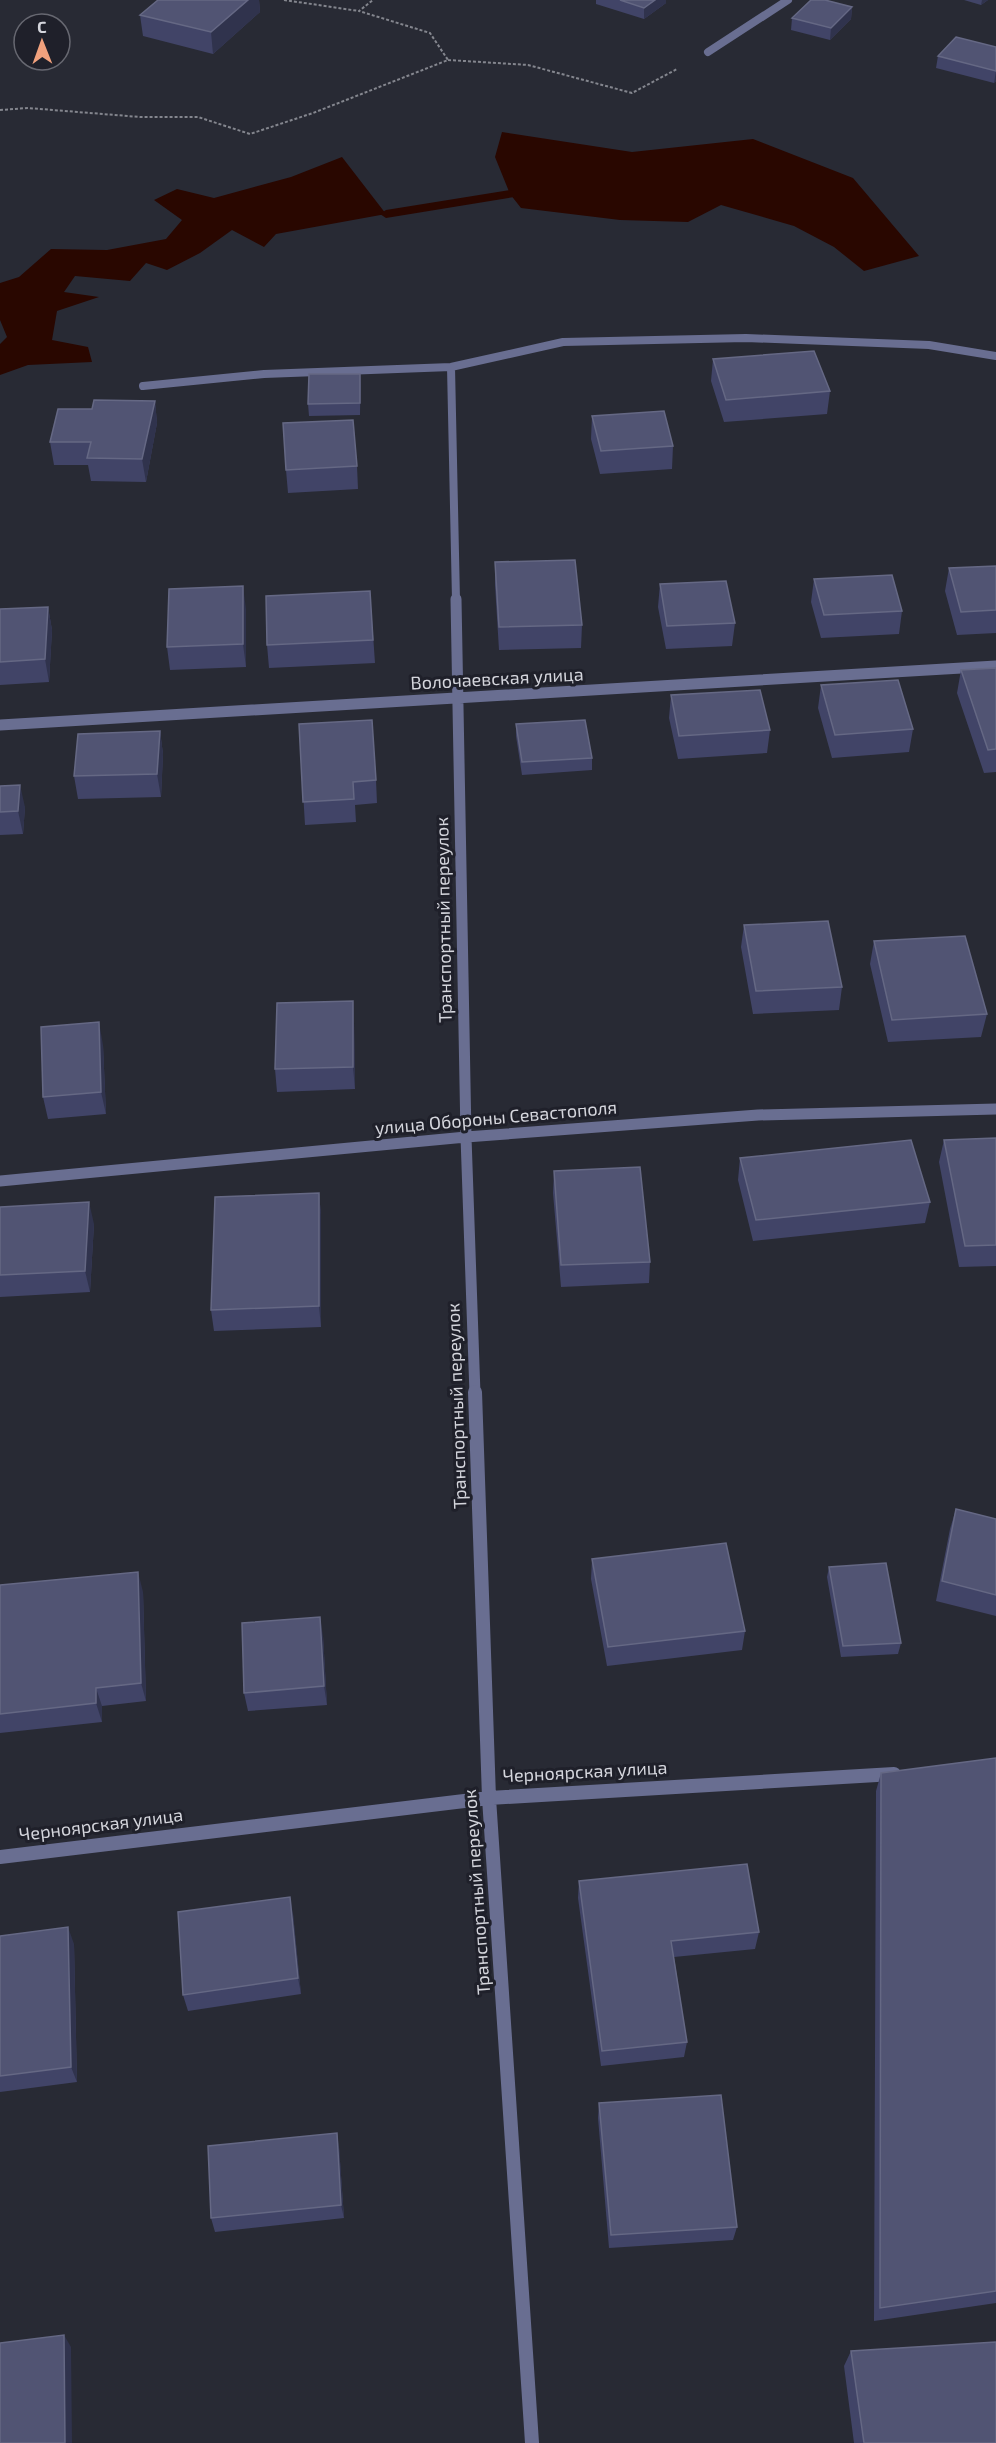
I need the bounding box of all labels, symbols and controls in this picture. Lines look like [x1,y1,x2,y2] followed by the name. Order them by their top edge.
[12,12,72,72] north arrow
[37,17,47,36] text: С
[410,662,584,694] street label: Волочаевская улица
[430,817,456,1023] street label: Транспортный переулок
[374,1095,618,1139] street label: улица Обороны Севастополя
[441,1302,471,1509] street label: Транспортный переулок
[502,1756,668,1786] street label: Черноярская улица
[458,1788,494,1996] street label: Транспортный переулок
[18,1803,184,1845] street label: Черноярская улица

